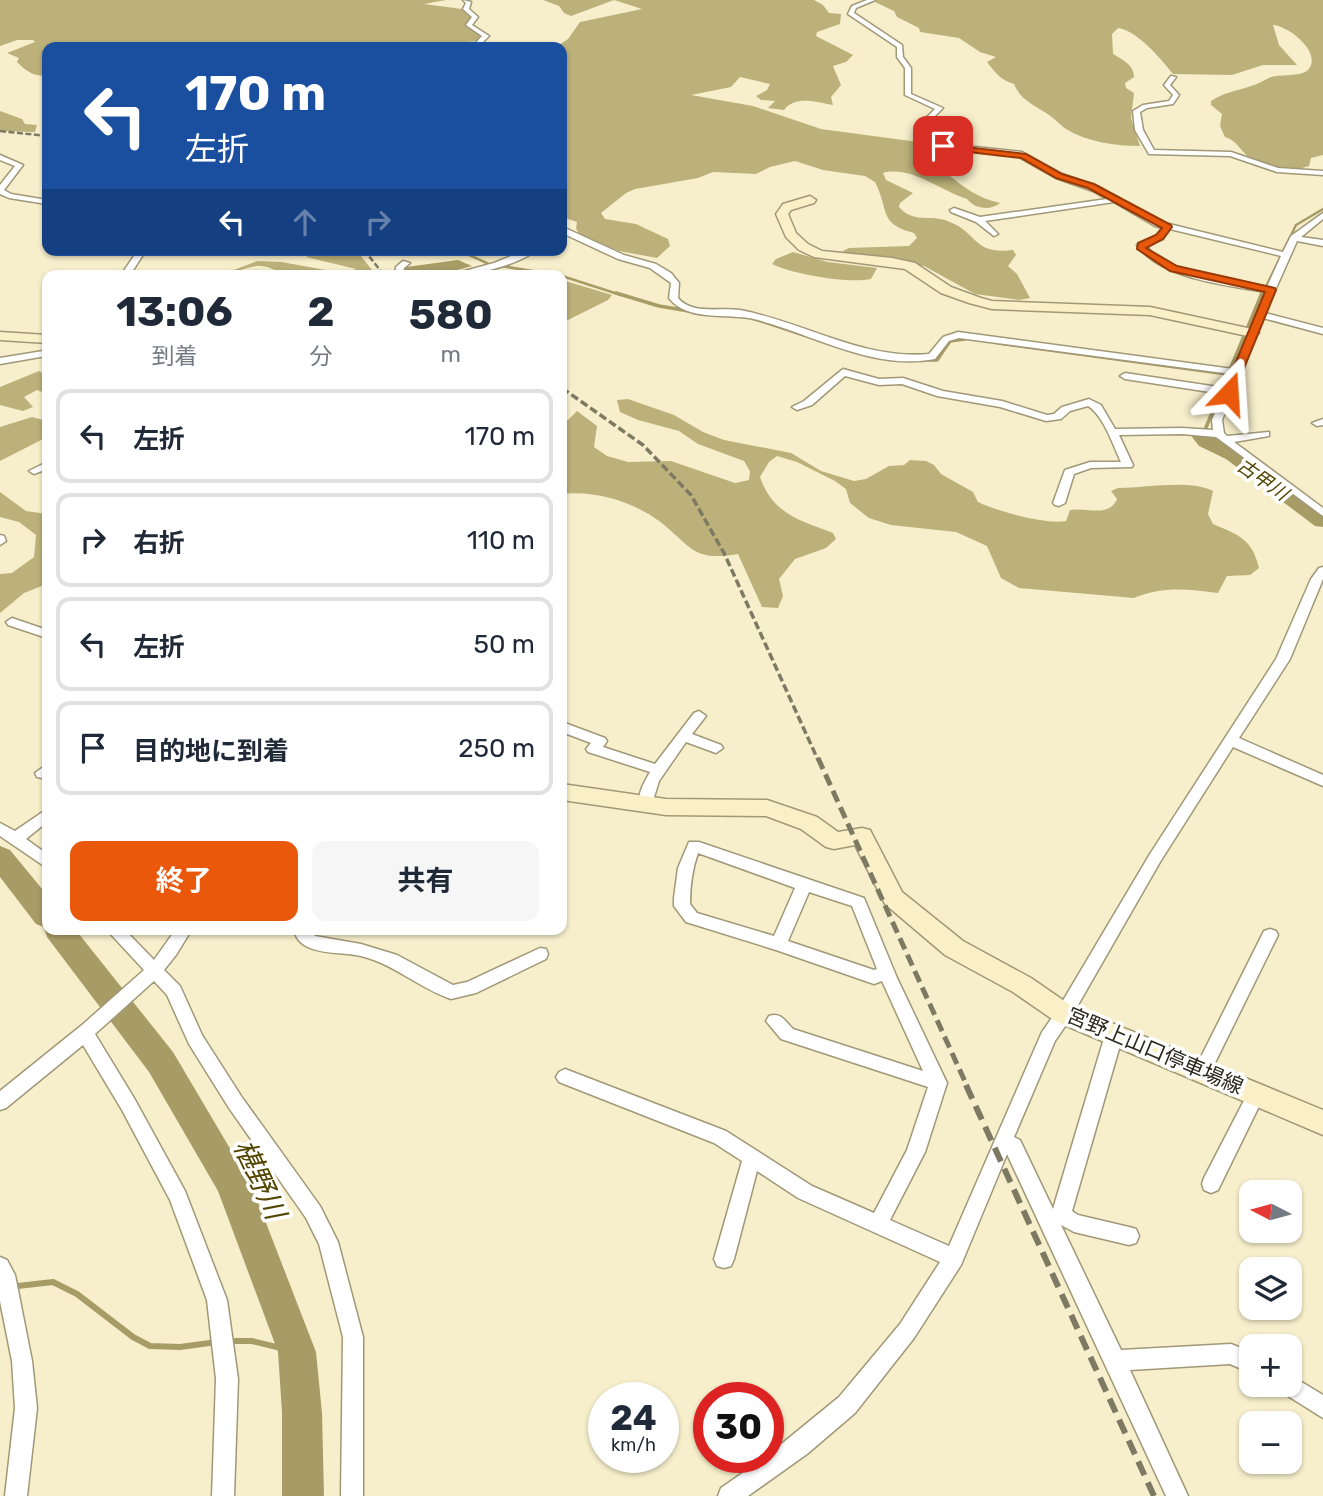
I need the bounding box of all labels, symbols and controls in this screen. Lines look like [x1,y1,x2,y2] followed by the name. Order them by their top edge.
[185,64,326,122] text: 170 m
[70,70,161,161] icon: left
[913,116,973,176] pin
[924,127,962,165] icon: arrive
[185,130,249,168] text: 左折
[213,203,251,241] icon: left
[286,203,324,241] icon: ahead
[359,203,397,241] icon: right
[116,287,233,337] text: 13:06
[307,287,334,337] text: 2
[409,290,493,340] text: 580
[440,340,461,368] text: m
[152,342,198,370] text: 到着
[309,342,332,370] text: 分
[1192,356,1266,430] position arrow
[74,417,112,455] icon: left
[465,421,535,452] text: 170 m
[133,424,185,455] text: 左折
[1233,454,1294,506] water label: 古甲川
[74,521,112,559] icon: right
[467,525,535,556] text: 110 m
[133,528,185,559] text: 右折
[74,625,112,663] icon: left
[474,629,535,660] text: 50 m
[133,632,185,663] text: 左折
[74,729,112,767] icon: arrive
[458,733,535,764] text: 250 m
[133,736,289,767] text: 目的地に到着
[70,841,298,921] button: 終了
[312,841,539,921] button: 共有
[1063,1002,1247,1099] street label: 宮野上山口停車場線
[227,1134,294,1227] water label: 椹野川
[1239,1180,1302,1242] north arrow
[1239,1180,1302,1474] map controls
[1239,1257,1302,1320] button: layers
[1239,1334,1302,1397] button: +
[693,1382,784,1473] speed limit sign: 30
[610,1397,657,1439] text: 24
[1239,1411,1302,1474] button: −
[611,1434,656,1456] text: km/h

